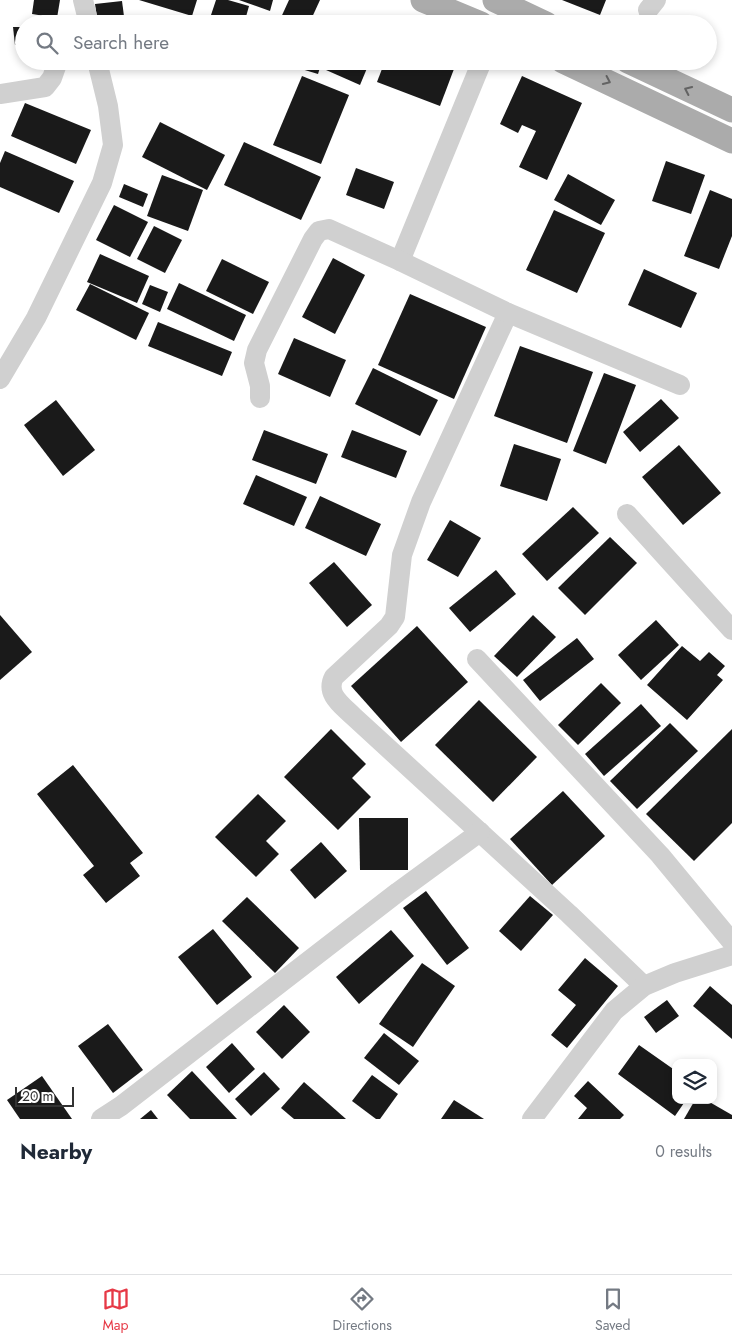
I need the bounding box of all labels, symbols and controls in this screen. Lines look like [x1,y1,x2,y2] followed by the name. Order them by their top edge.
[15,15,717,70] search box
[33,29,61,57] icon: search
[73,29,169,56] text: Search here
[602,75,611,86] one-way arrow
[684,85,693,96] one-way arrow
[672,1059,717,1104] map controls
[672,1059,717,1104] button: layers
[15,1084,74,1107] scale bar
[22,1086,54,1106] text: 20 m
[20,1137,92,1167] text: Nearby
[655,1140,712,1163] text: 0 results
[102,1285,130,1335] tab: Map
[333,1285,392,1335] tab: Directions
[595,1285,630,1335] tab: Saved

